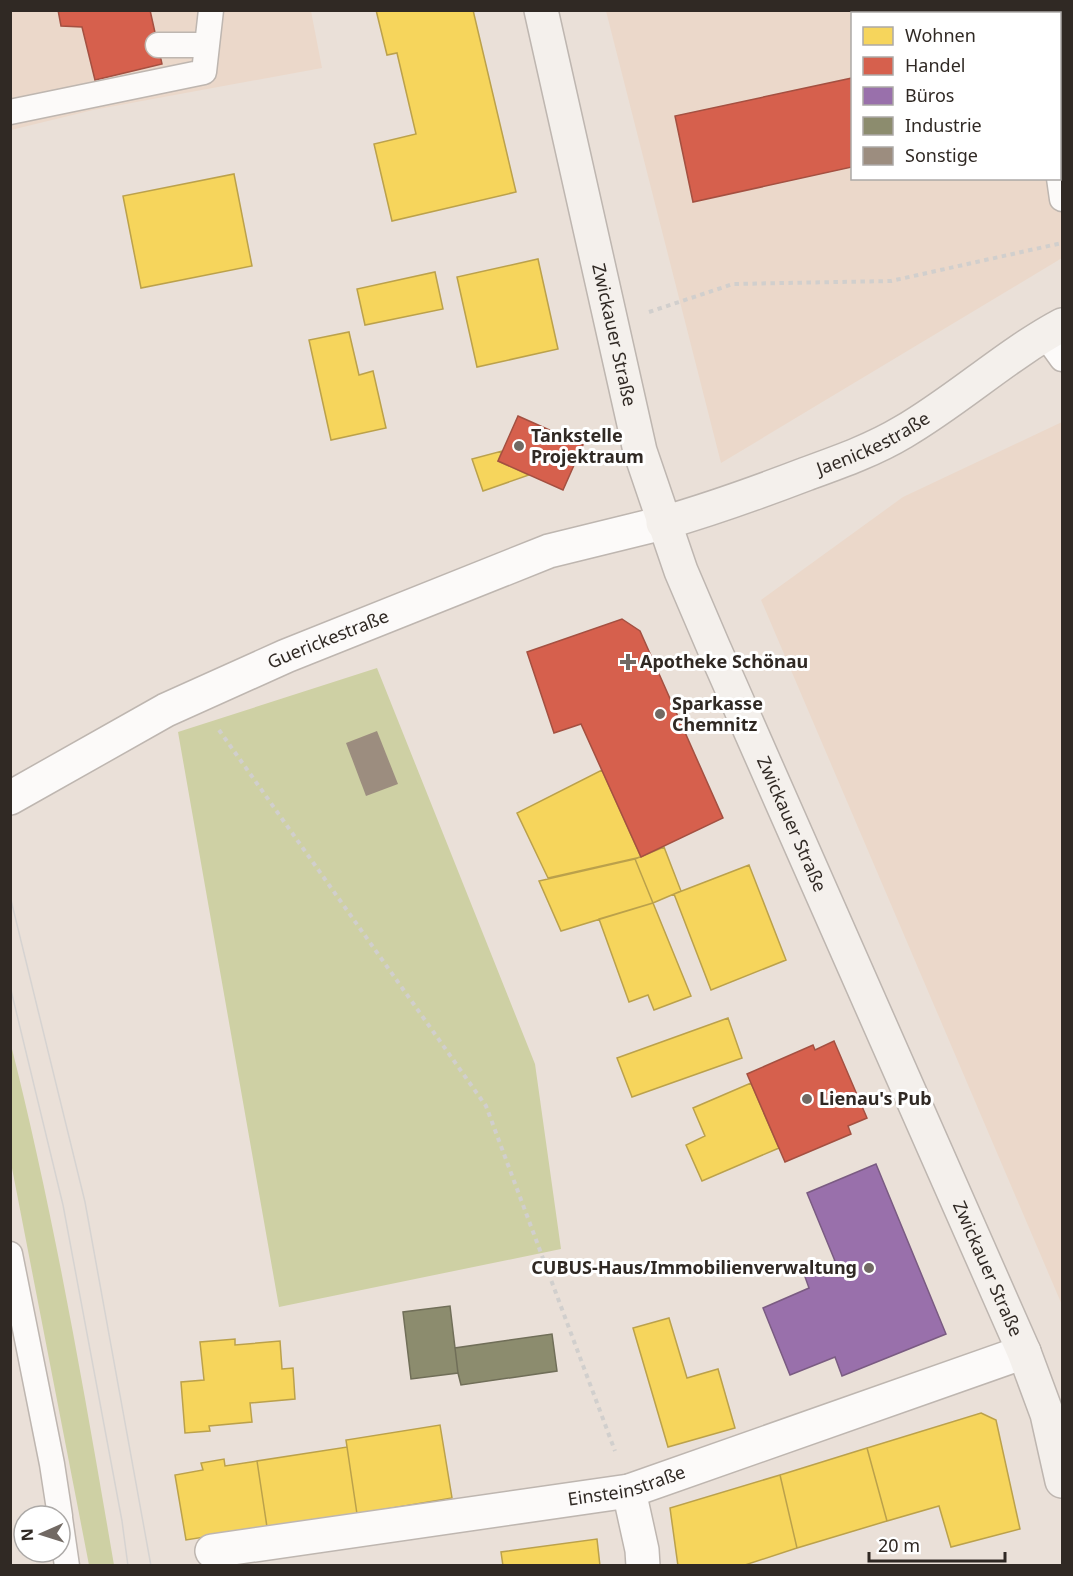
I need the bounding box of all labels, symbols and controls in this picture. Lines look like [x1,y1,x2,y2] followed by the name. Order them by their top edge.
[851,12,1061,180] legend
[905,23,976,47] text: Wohnen
[905,53,965,77] text: Handel
[905,83,954,107] text: Büros
[905,113,982,137] text: Industrie
[905,143,978,167] text: Sonstige
[587,261,643,409] street label: Zwickauer Straße
[811,405,934,481] street label: Jaenickestraße
[531,423,644,468] place label: Tankstelle Projektraum
[512,439,526,453] marker: Tankstelle Projektraum
[263,603,392,674] street label: Guerickestraße
[640,649,808,673] place label: Apotheke Schönau
[621,655,635,669] marker: Apotheke Schönau
[672,691,763,736] place label: Sparkasse Chemnitz
[653,707,667,721] marker: Sparkasse Chemnitz
[752,752,833,895] street label: Zwickauer Straße
[819,1086,932,1110] place label: Lienau's Pub
[800,1092,814,1106] marker: Lienau's Pub
[948,1197,1029,1340] street label: Zwickauer Straße
[531,1255,857,1279] place label: CUBUS-Haus/Immobilienverwaltung
[862,1261,876,1275] marker: CUBUS-Haus/Immobilienverwaltung
[566,1459,688,1511] street label: Einsteinstraße
[12,1504,72,1564] north arrow
[869,1525,1006,1563] scale bar
[16,1528,38,1542] text: N
[878,1533,920,1557] text: 20 m

